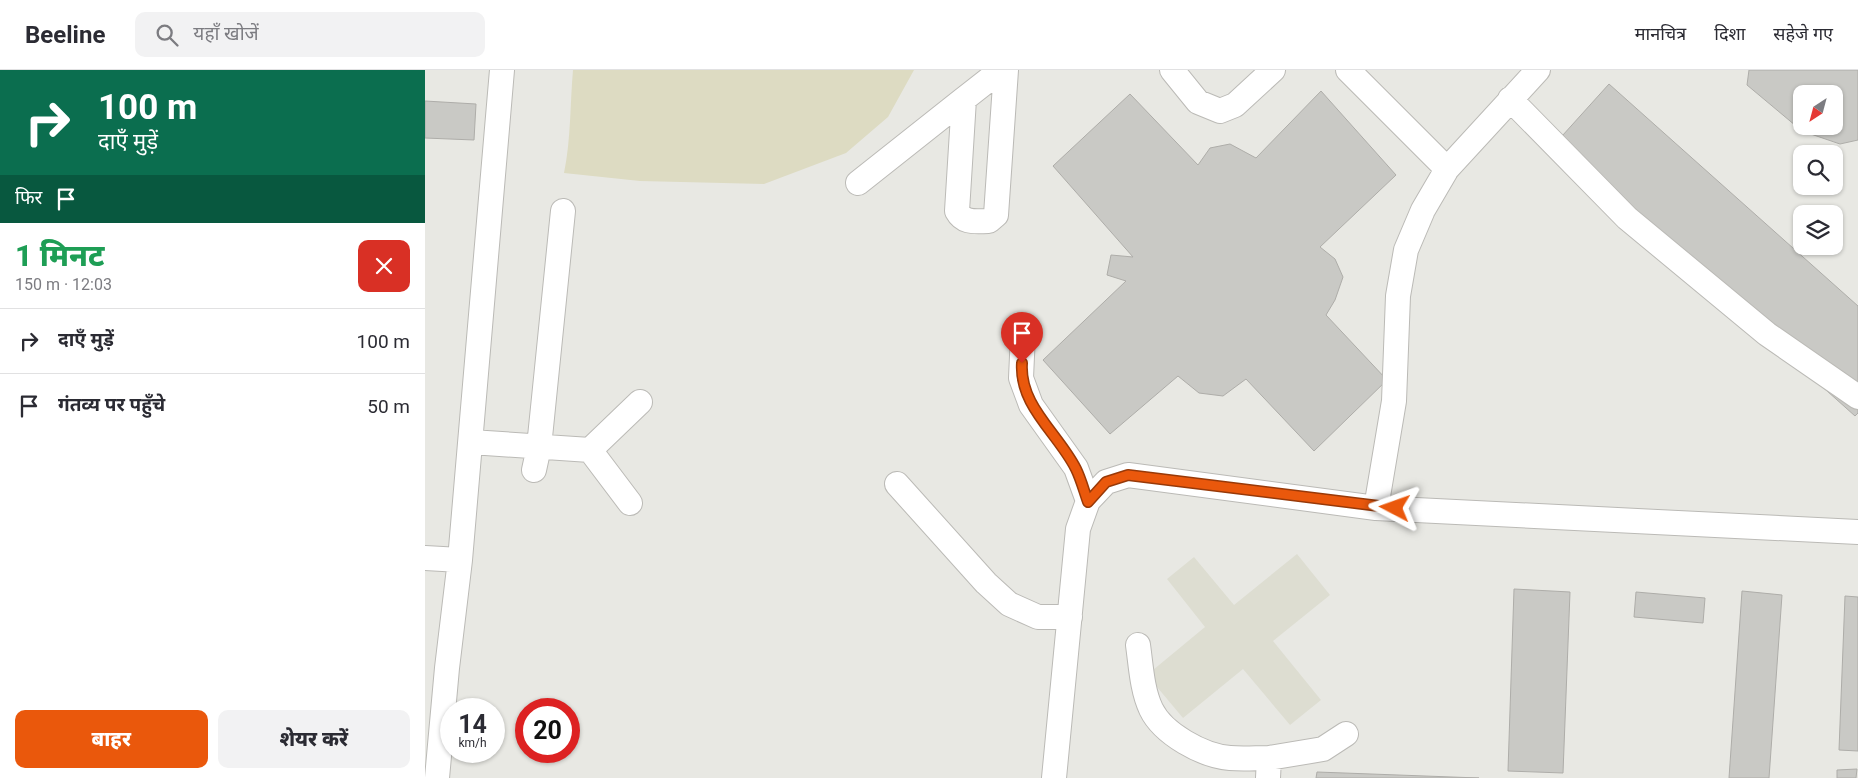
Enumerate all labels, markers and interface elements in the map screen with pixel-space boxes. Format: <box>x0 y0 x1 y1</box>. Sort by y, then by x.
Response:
search box <box>135 12 485 57</box>
text: Beeline <box>25 21 105 49</box>
icon: search <box>153 21 181 49</box>
text: यहाँ खोजें <box>193 22 259 45</box>
text: मानचित्र <box>1635 23 1686 44</box>
text: दिशा <box>1714 23 1745 44</box>
text: सहेजे गए <box>1773 23 1833 44</box>
north arrow <box>1793 85 1843 135</box>
map controls <box>1793 85 1843 255</box>
text: 100 m <box>98 87 197 128</box>
icon: right <box>15 90 80 155</box>
text: दाएँ मुड़ें <box>98 129 158 154</box>
button: search <box>1793 145 1843 195</box>
icon: arrive <box>52 185 80 213</box>
text: फिर <box>15 186 42 209</box>
button: layers <box>1793 205 1843 255</box>
text: 1 मिनट <box>15 238 104 273</box>
button: close <box>358 240 410 292</box>
text: 150 m · 12:03 <box>15 275 112 294</box>
pin <box>1001 312 1043 363</box>
icon: arrive <box>1008 319 1036 347</box>
icon: right <box>15 327 43 355</box>
text: दाएँ मुड़ें <box>58 328 114 351</box>
text: 100 m <box>357 330 410 353</box>
icon: arrive <box>15 392 43 420</box>
text: गंतव्य पर पहुँचे <box>58 393 165 416</box>
text: 50 m <box>367 395 410 418</box>
position arrow <box>1368 481 1420 533</box>
speed limit sign: 20 <box>515 698 580 763</box>
button: बाहर <box>15 710 208 768</box>
button: शेयर करें <box>218 710 410 768</box>
text: 14 <box>458 710 487 739</box>
text: km/h <box>458 736 487 750</box>

